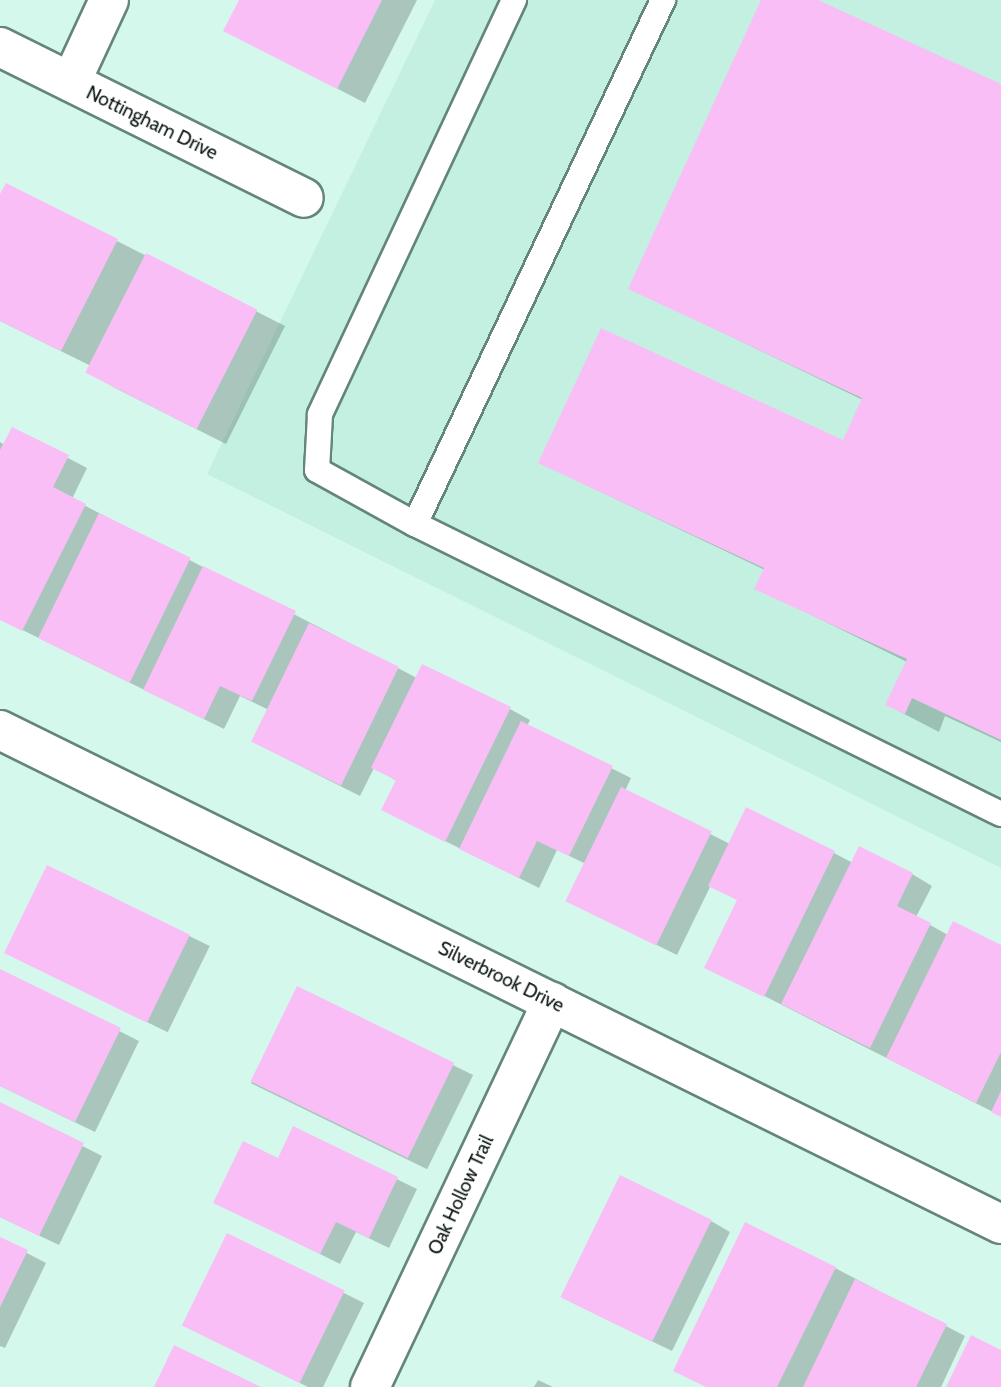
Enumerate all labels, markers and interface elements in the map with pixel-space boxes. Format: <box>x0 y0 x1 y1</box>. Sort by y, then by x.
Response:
street label: Nottingham Drive <box>83 81 221 165</box>
street label: Silverbrook Drive <box>434 937 568 1017</box>
street label: Oak Hollow Trail <box>423 1132 499 1258</box>

